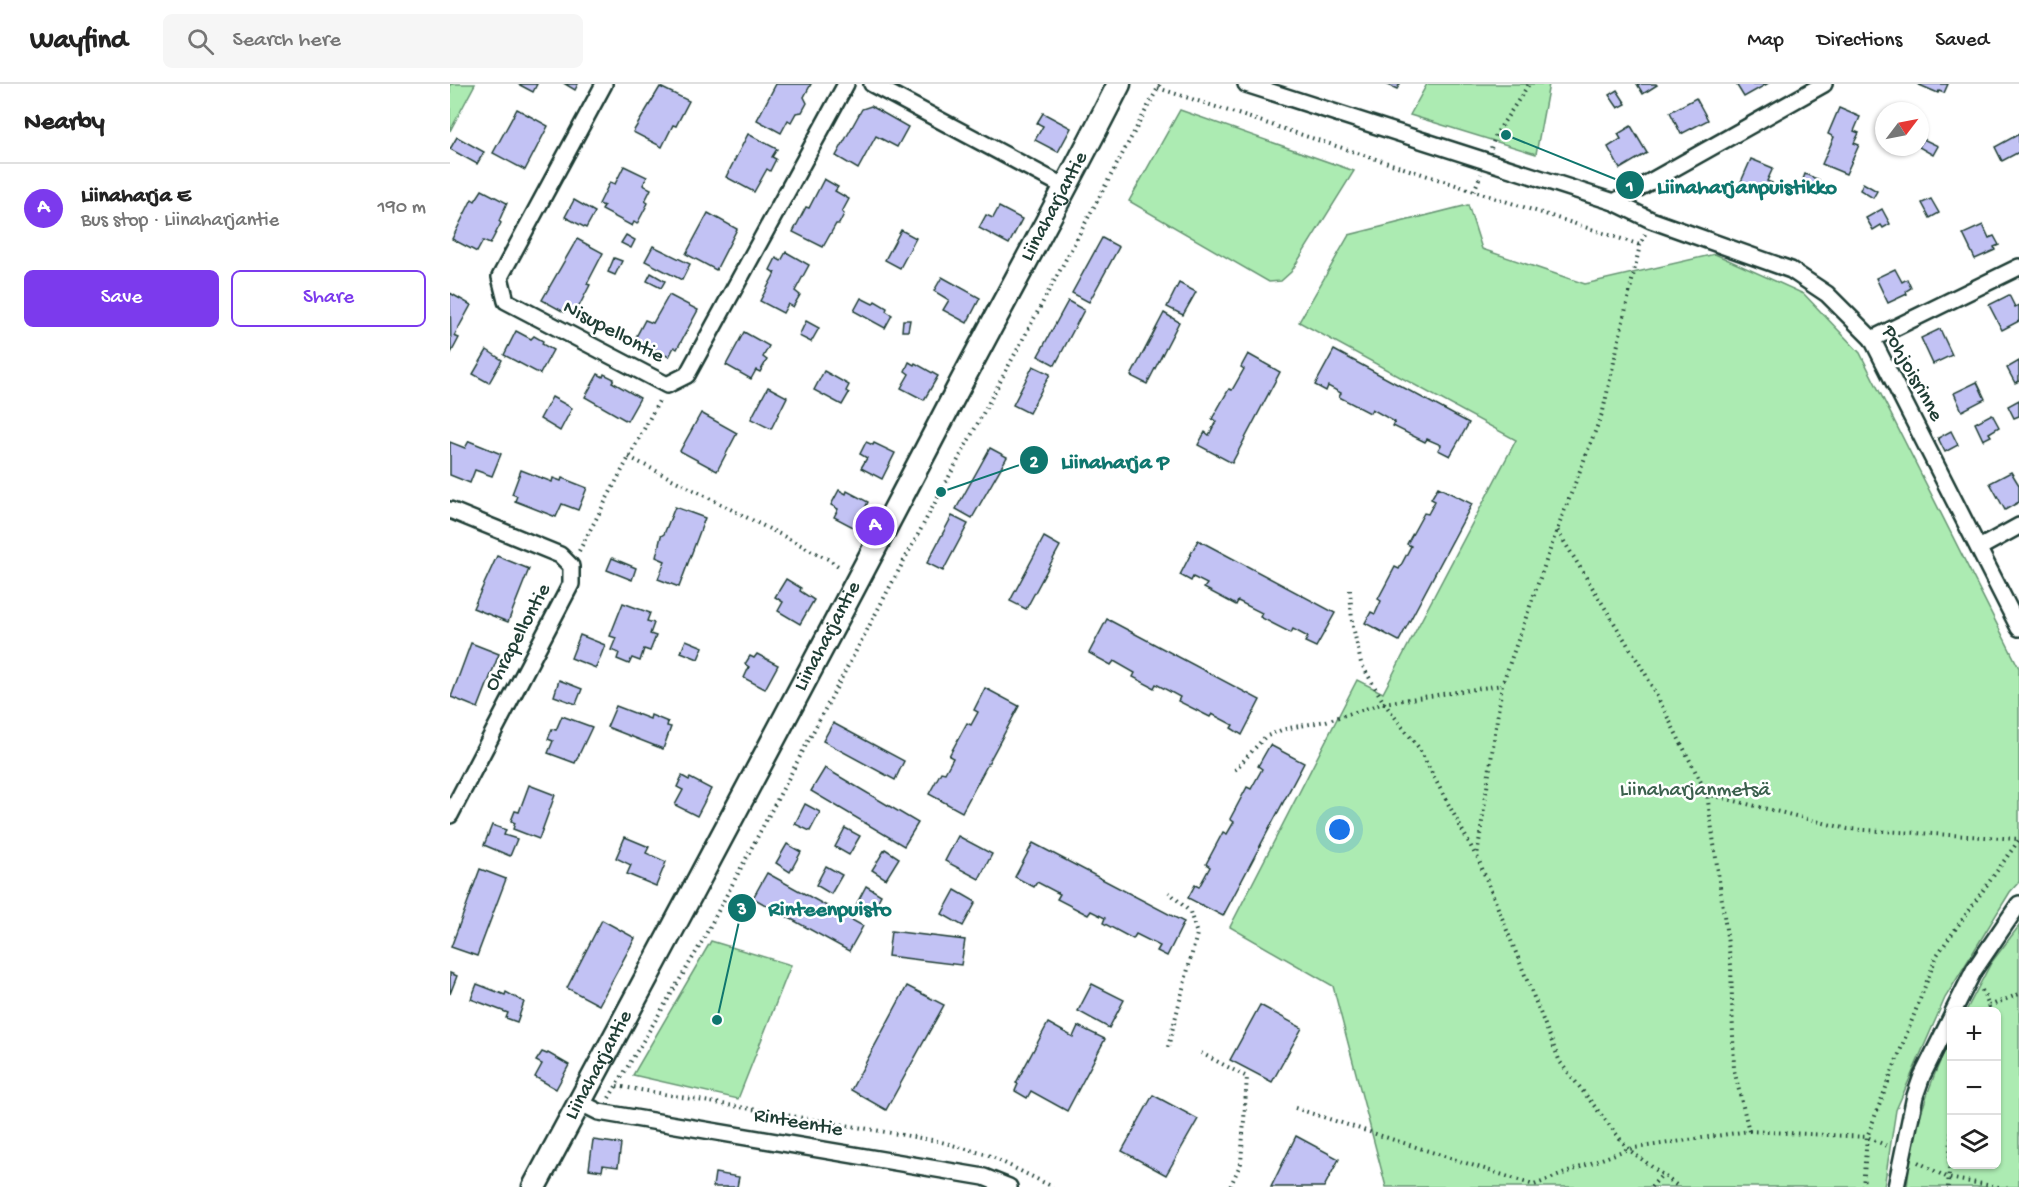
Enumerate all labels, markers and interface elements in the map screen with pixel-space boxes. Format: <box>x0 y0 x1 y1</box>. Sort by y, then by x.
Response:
search box <box>163 14 583 68</box>
text: Wayfind <box>30 25 127 58</box>
icon: search <box>184 25 217 58</box>
text: Search here <box>232 28 341 54</box>
text: Map <box>1747 29 1784 54</box>
text: Directions <box>1817 29 1902 54</box>
text: Saved <box>1935 29 1989 54</box>
north arrow <box>1875 102 1929 156</box>
text: Nearby <box>24 108 105 139</box>
street label: Liinaharjantie <box>1016 147 1095 266</box>
callout: Liinaharjanpuistikko <box>1615 165 1849 205</box>
text: Liinaharjanpuistikko <box>1657 176 1838 202</box>
text: 1 <box>1625 177 1634 198</box>
text: Liinaharja E <box>81 184 191 210</box>
text: A <box>38 197 49 220</box>
text: 190 m <box>378 197 426 220</box>
text: Bus stop · Liinaharjantie <box>81 210 279 233</box>
button: Save <box>24 270 219 327</box>
button: Share <box>231 270 426 327</box>
street label: Nisupellontie <box>558 296 669 371</box>
street label: Pohjoisrinne <box>1874 321 1948 427</box>
callout: Liinaharja P <box>1019 440 1181 480</box>
text: Liinaharja P <box>1061 451 1170 477</box>
text: 2 <box>1030 453 1039 474</box>
pin: A <box>856 504 894 548</box>
street label: Liinaharjantie <box>789 576 868 696</box>
street label: Ohrapellontie <box>480 579 558 696</box>
park label: Liinaharjanmetsä <box>1620 779 1771 804</box>
your location <box>1325 815 1354 844</box>
callout: Rinteenpuisto <box>727 888 904 928</box>
text: Rinteenpuisto <box>767 898 892 924</box>
text: 3 <box>736 900 747 921</box>
street label: Liinaharjantie <box>560 1005 640 1124</box>
map controls <box>1947 1007 2001 1169</box>
button: + <box>1947 1007 2001 1061</box>
button: − <box>1947 1061 2001 1115</box>
street label: Rinteentie <box>752 1104 845 1144</box>
button: layers <box>1947 1115 2001 1169</box>

